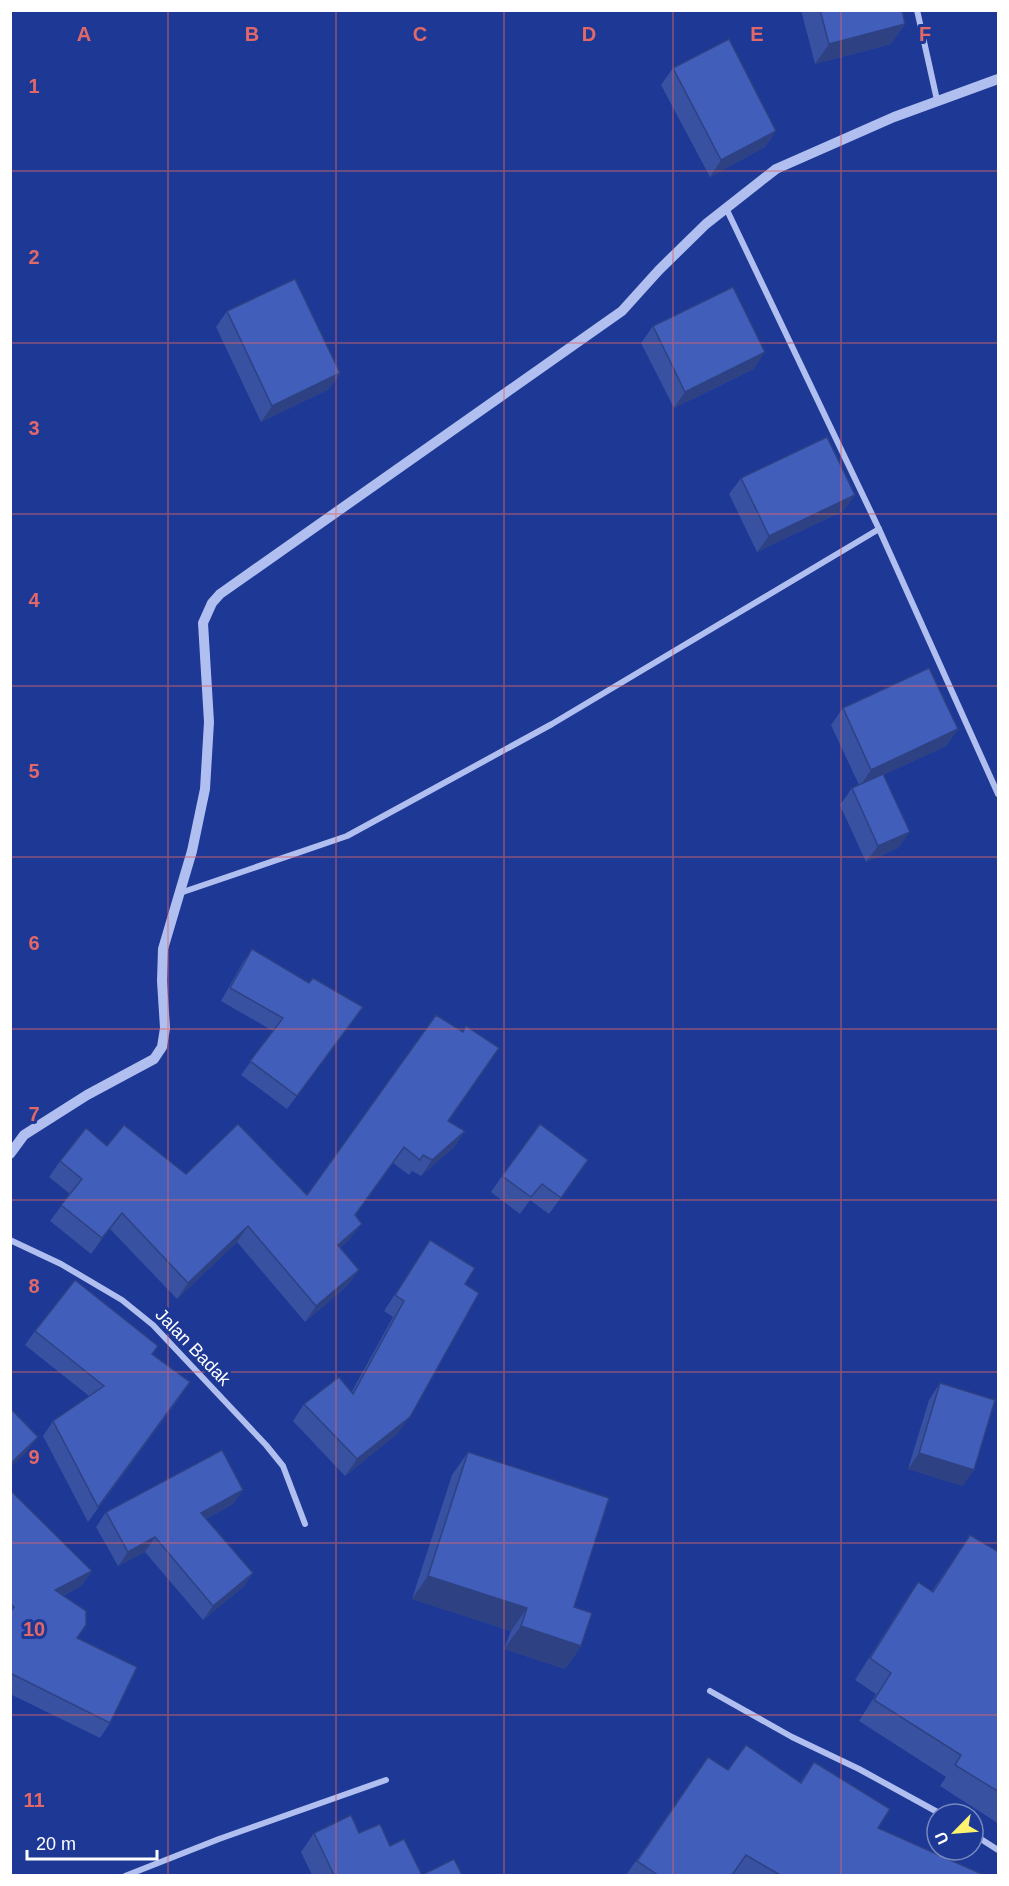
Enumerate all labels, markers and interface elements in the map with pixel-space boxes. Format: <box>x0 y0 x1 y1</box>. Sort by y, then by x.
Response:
text: A <box>77 23 91 45</box>
text: B <box>245 23 259 45</box>
text: C <box>413 23 427 45</box>
text: D <box>582 23 596 45</box>
text: E <box>750 23 764 45</box>
text: F <box>919 23 931 45</box>
text: 1 <box>28 75 40 97</box>
text: 2 <box>28 246 40 268</box>
text: 3 <box>28 417 40 439</box>
text: 4 <box>28 589 40 611</box>
text: 5 <box>28 760 40 782</box>
text: 6 <box>28 932 40 954</box>
text: 7 <box>28 1103 40 1125</box>
text: 8 <box>28 1275 40 1297</box>
street label: Jalan Badak <box>151 1304 235 1390</box>
text: 9 <box>28 1446 40 1468</box>
text: 10 <box>23 1618 45 1640</box>
text: 11 <box>23 1789 45 1811</box>
north arrow <box>925 1802 985 1862</box>
scale bar <box>27 1823 158 1861</box>
text: U <box>932 1829 952 1847</box>
text: 20 m <box>36 1834 76 1854</box>

